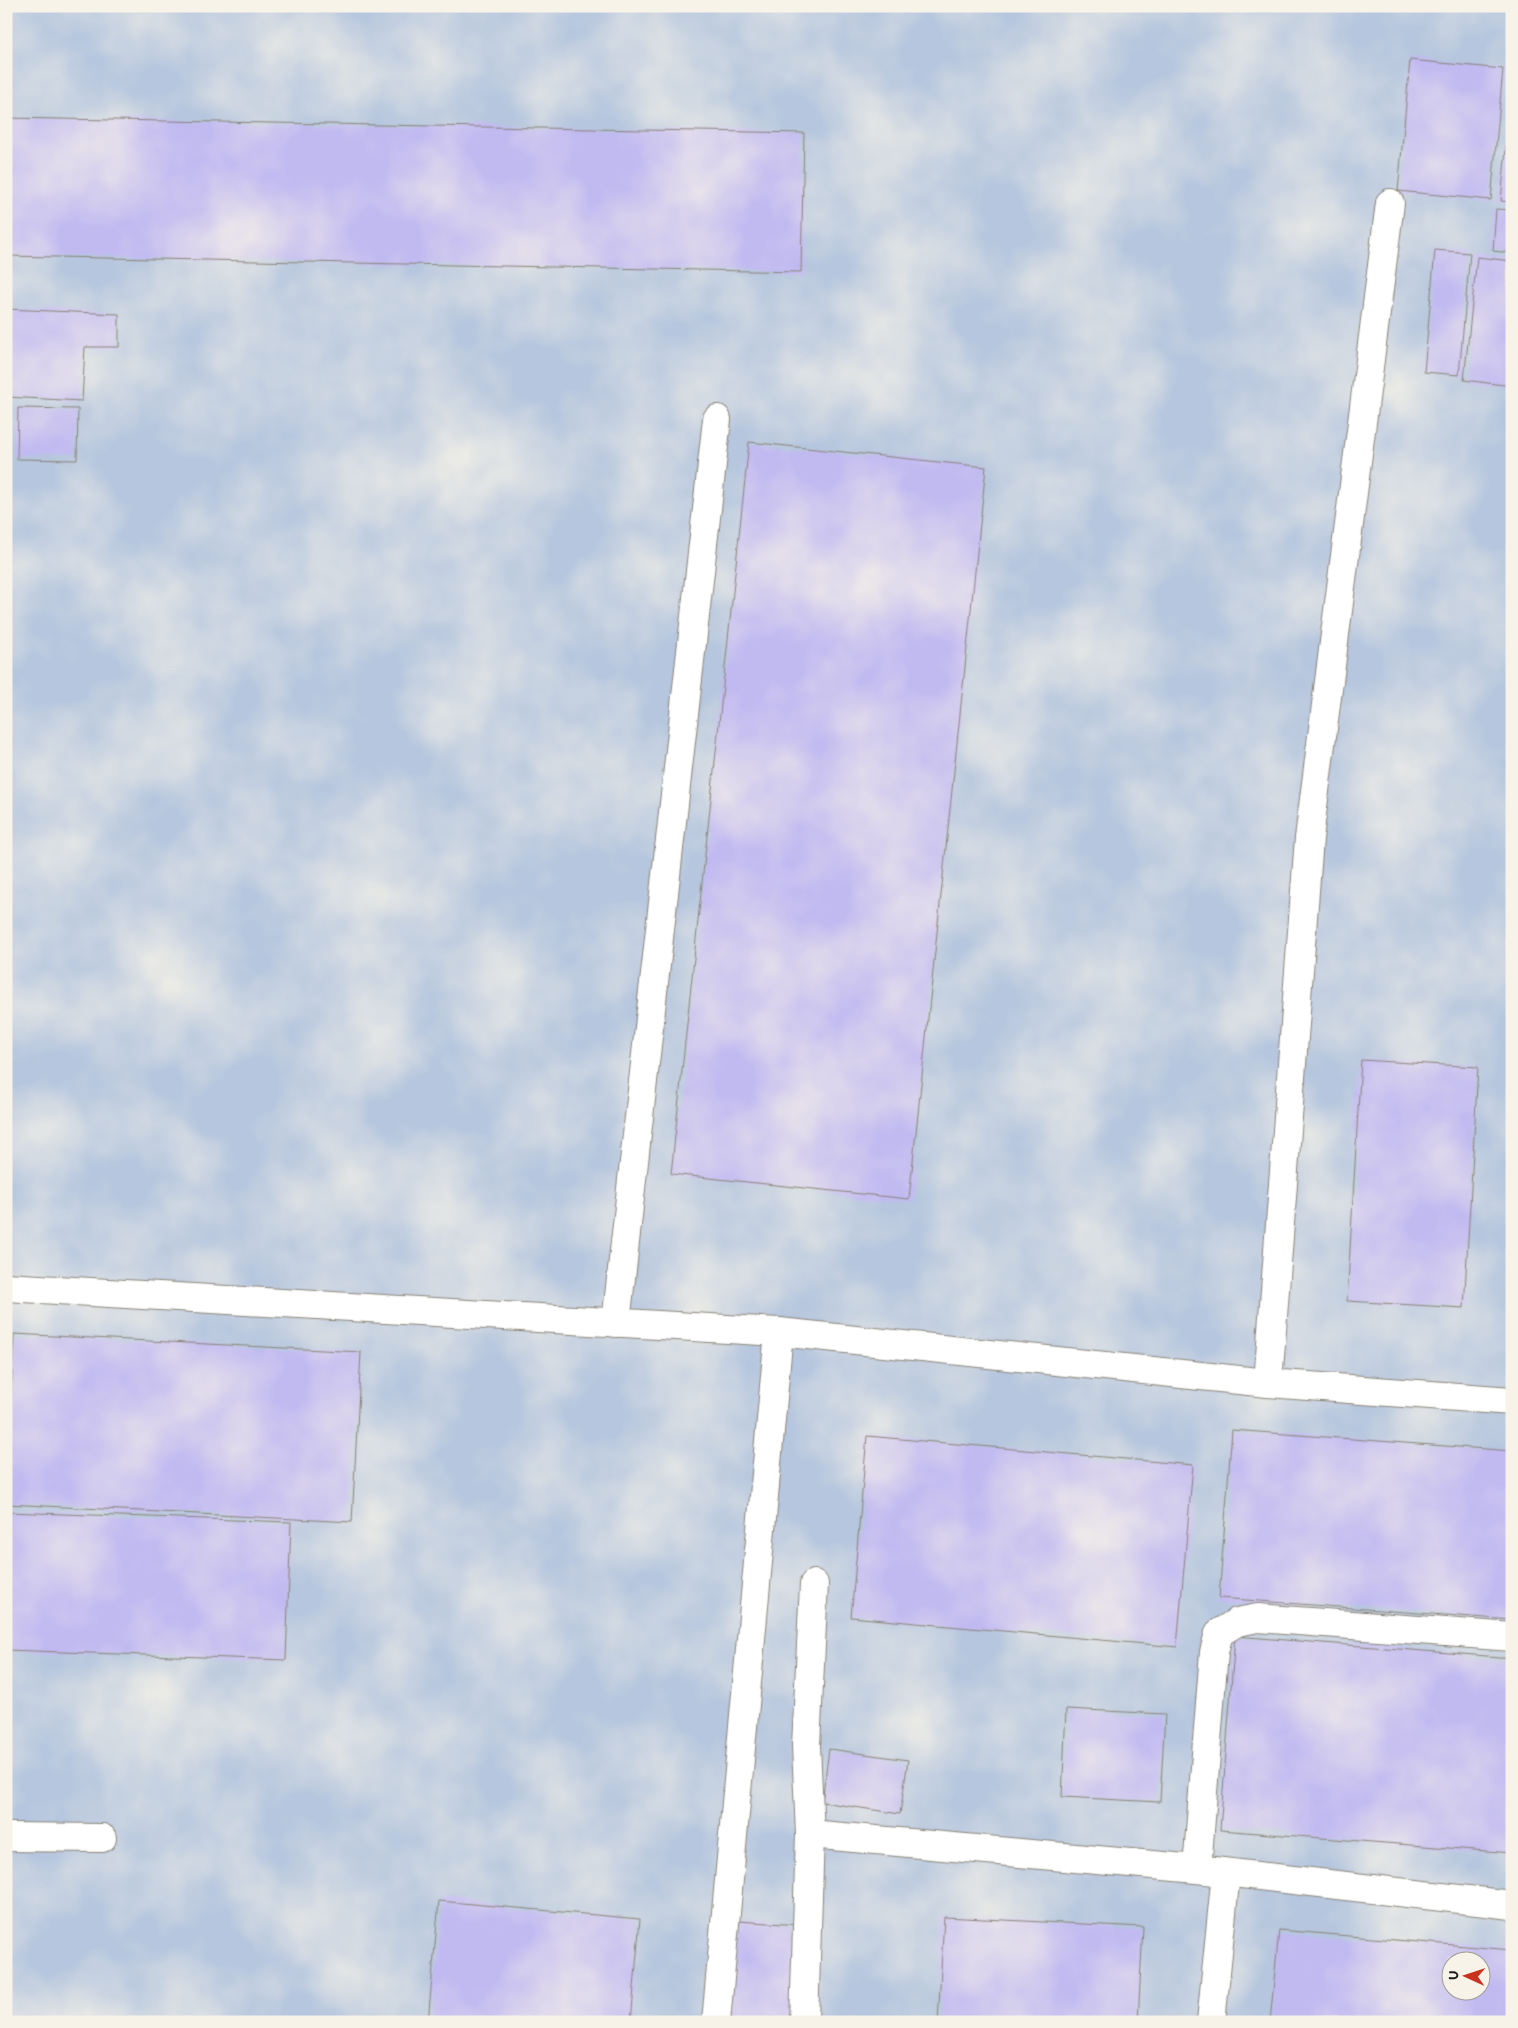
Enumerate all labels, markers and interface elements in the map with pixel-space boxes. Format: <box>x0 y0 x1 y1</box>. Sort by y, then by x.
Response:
north arrow <box>1440 1950 1490 2000</box>
text: U <box>1445 1970 1462 1980</box>

